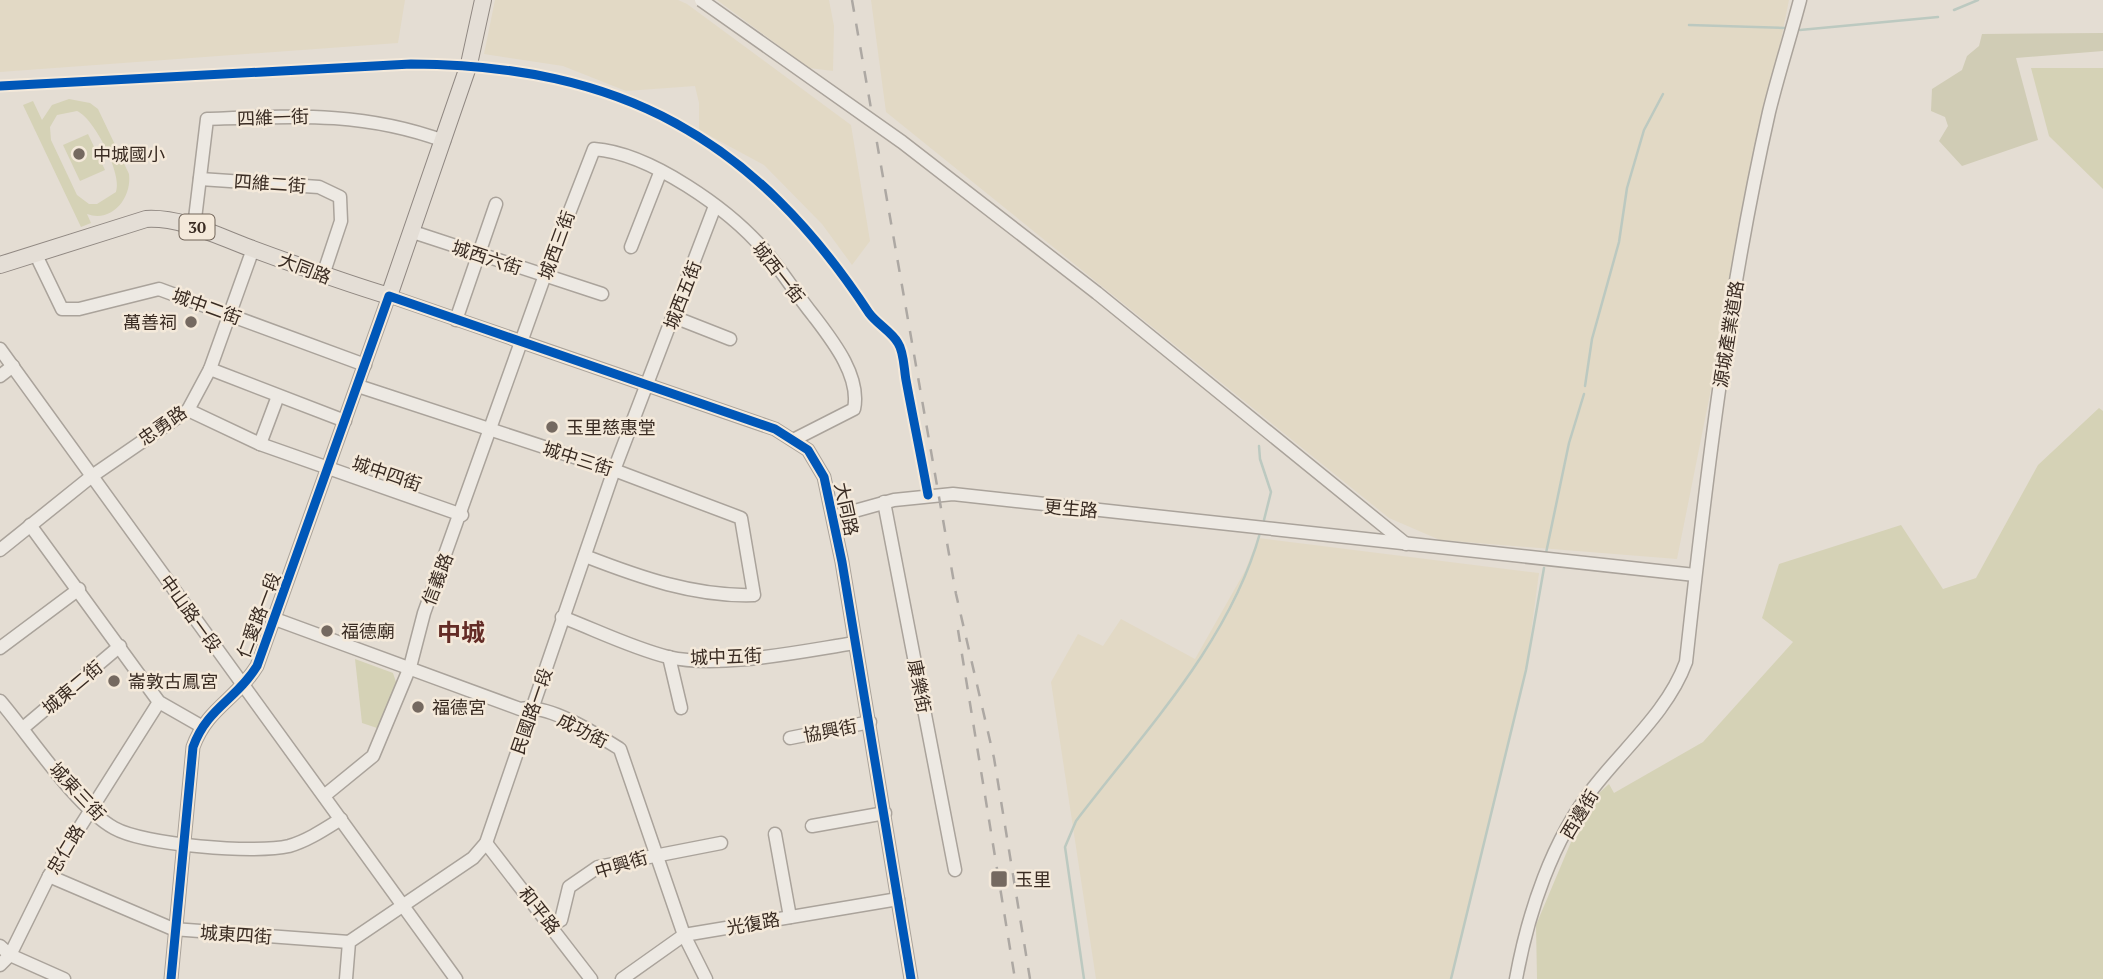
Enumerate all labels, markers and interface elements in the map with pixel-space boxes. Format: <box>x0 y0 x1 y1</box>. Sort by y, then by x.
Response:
street label: 四維一街 <box>237 104 309 130</box>
place label: 中城國小 <box>93 142 165 166</box>
marker: 中城國小 <box>71 146 87 162</box>
street label: 四維二街 <box>233 169 307 197</box>
street label: 城西三街 <box>532 207 580 283</box>
road number: 30 <box>180 215 214 240</box>
street label: 城西六街 <box>449 234 525 280</box>
street label: 城西一街 <box>747 236 811 308</box>
street label: 大同路 <box>275 247 335 289</box>
street label: 城西五街 <box>658 257 706 333</box>
street label: 源城產業道路 <box>1708 279 1748 389</box>
street label: 城中二街 <box>169 282 245 330</box>
place label: 萬善祠 <box>123 310 177 334</box>
marker: 萬善祠 <box>183 314 199 330</box>
street label: 忠勇路 <box>133 400 191 450</box>
place label: 玉里慈惠堂 <box>566 415 656 439</box>
marker: 玉里慈惠堂 <box>544 419 560 435</box>
street label: 城中三街 <box>540 435 616 481</box>
street label: 城中四街 <box>349 450 425 496</box>
street label: 大同路 <box>830 480 864 538</box>
street label: 更生路 <box>1043 494 1099 522</box>
street label: 信義路 <box>416 549 458 609</box>
street label: 仁愛路一段 <box>231 569 285 661</box>
street label: 中山路一段 <box>155 570 227 656</box>
district label: 中城 <box>437 616 485 648</box>
place label: 福德廟 <box>341 619 395 643</box>
marker: 福德廟 <box>319 623 335 639</box>
street label: 城中五街 <box>690 643 762 669</box>
street label: 城東二街 <box>37 655 107 719</box>
street label: 康樂街 <box>903 657 937 715</box>
street label: 民國路一段 <box>505 665 557 757</box>
place label: 崙敦古鳳宮 <box>128 669 218 693</box>
marker: 崙敦古鳳宮 <box>106 673 122 689</box>
place label: 福德宮 <box>432 695 486 719</box>
marker: 福德宮 <box>410 699 426 715</box>
street label: 成功街 <box>553 707 613 753</box>
street label: 協興街 <box>801 713 859 747</box>
street label: 城東三街 <box>45 756 111 826</box>
street label: 西邊街 <box>1555 785 1603 843</box>
street label: 忠仁路 <box>41 820 89 878</box>
street label: 中興街 <box>592 845 650 883</box>
place label: 玉里 <box>1015 867 1051 891</box>
marker: 玉里 <box>989 869 1009 889</box>
street label: 和平路 <box>514 881 566 939</box>
street label: 光復路 <box>724 906 782 940</box>
street label: 城東四街 <box>199 920 273 948</box>

